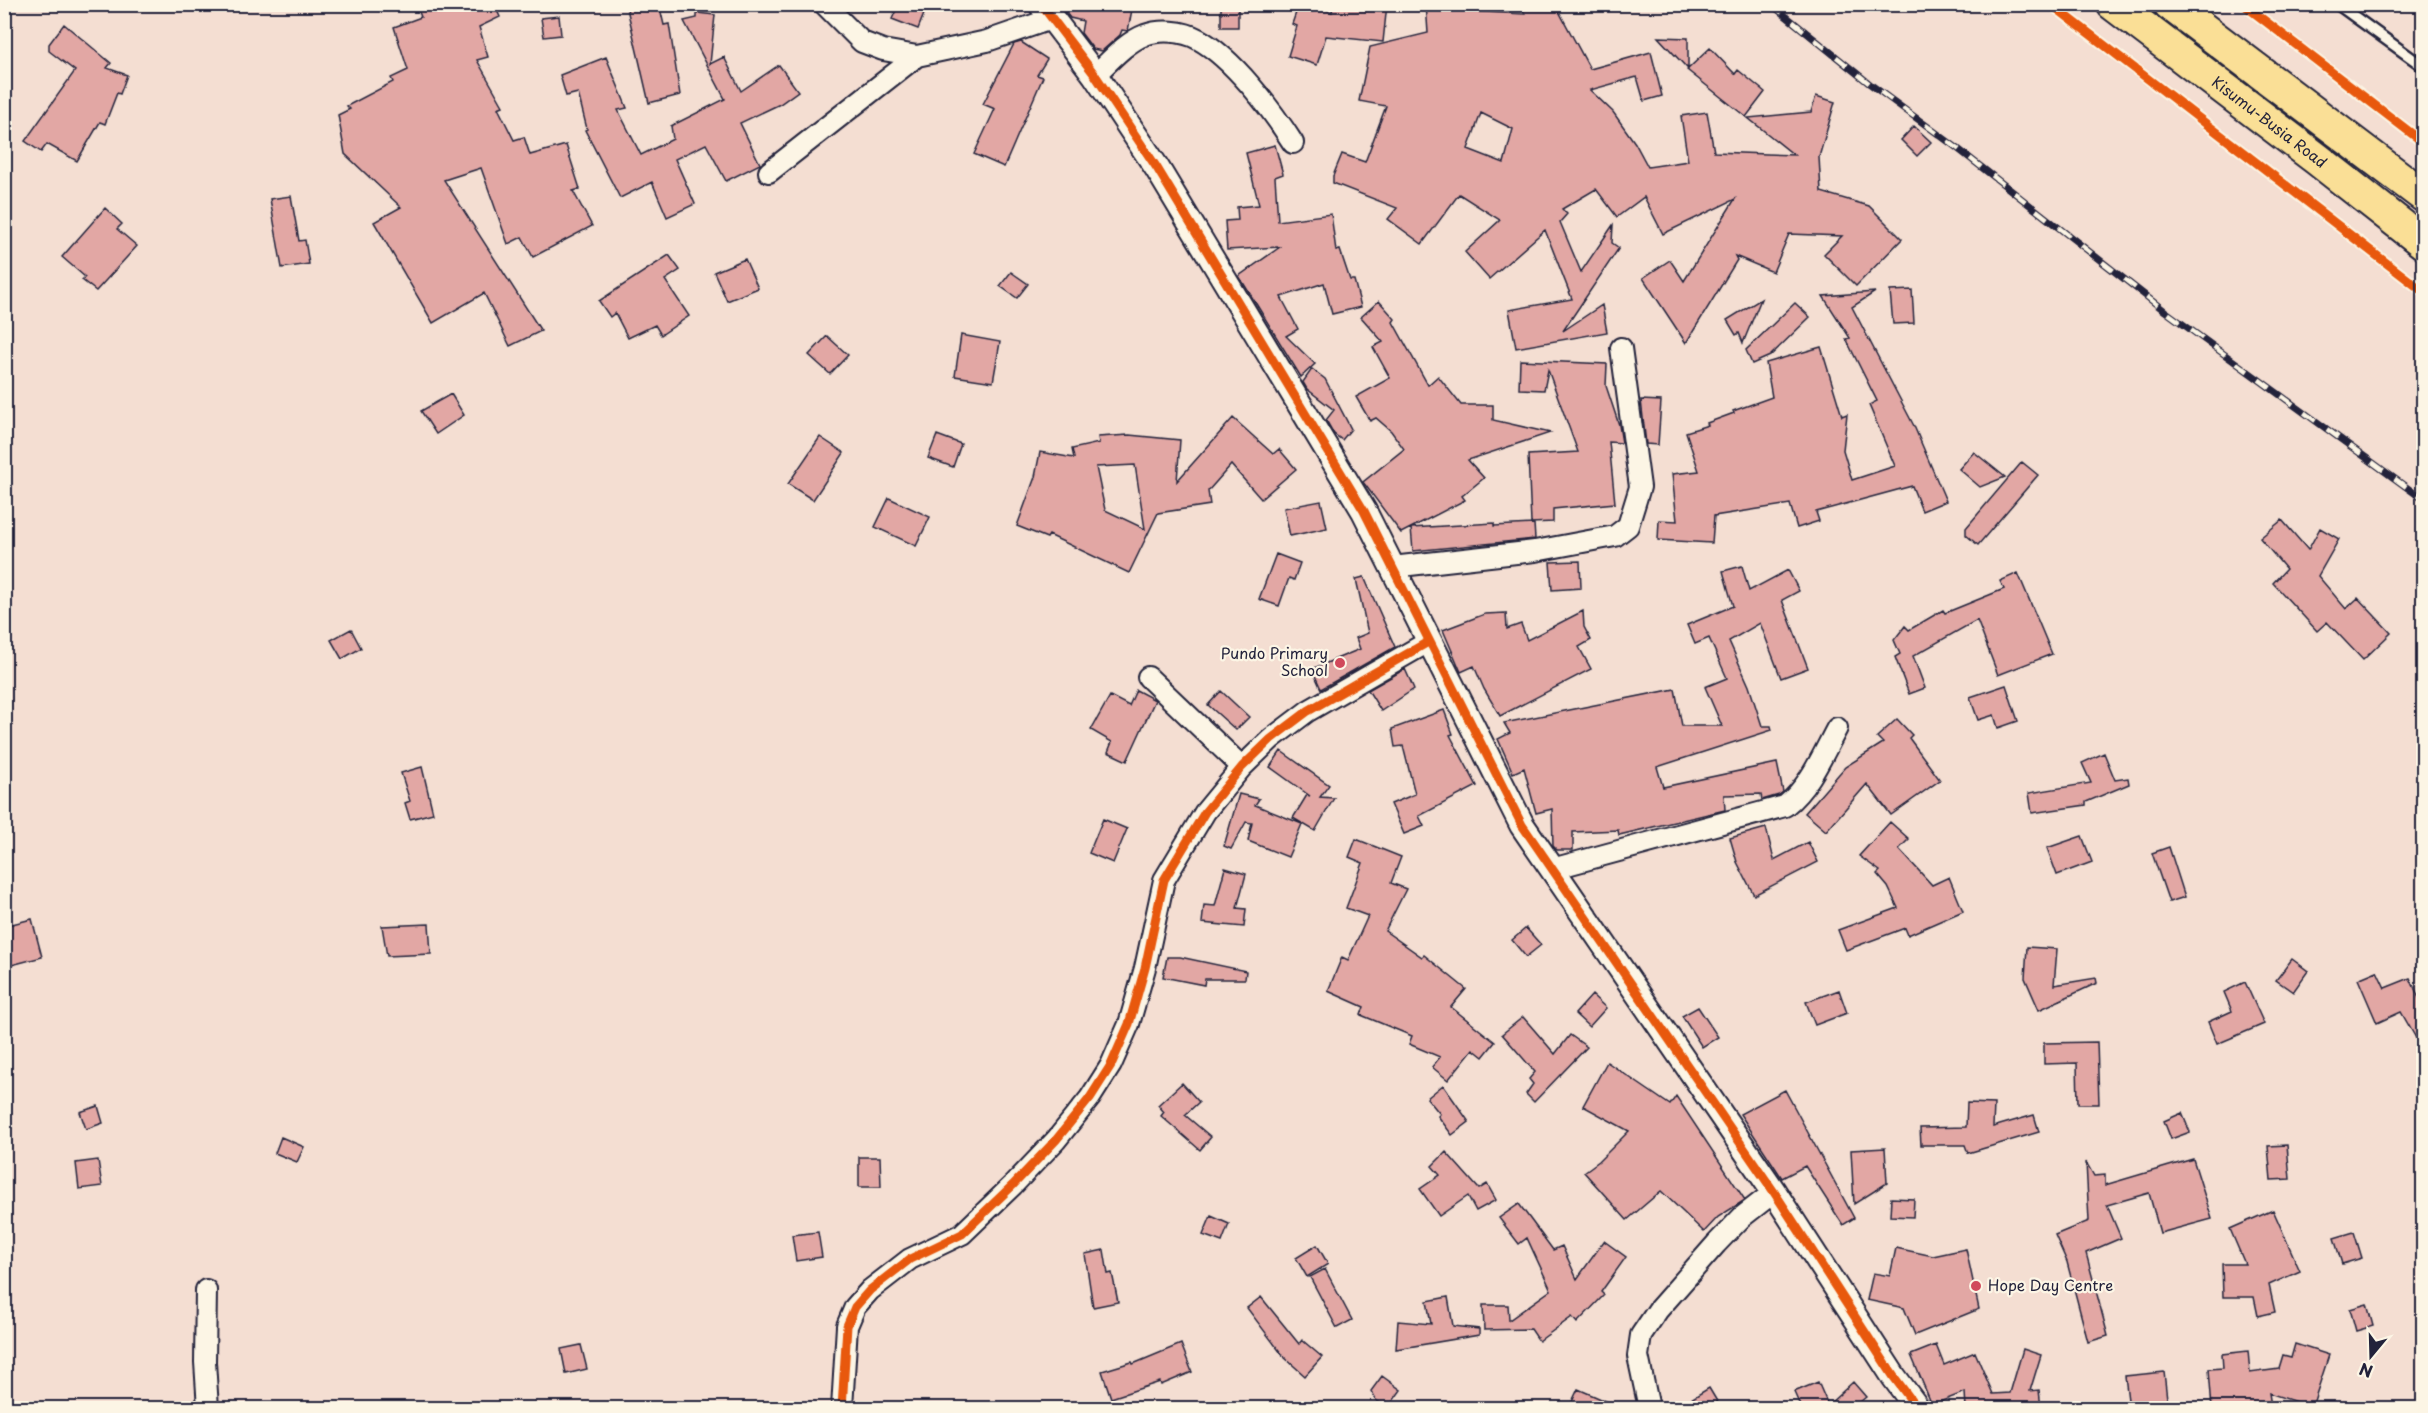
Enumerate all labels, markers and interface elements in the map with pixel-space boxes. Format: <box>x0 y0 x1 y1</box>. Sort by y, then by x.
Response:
street label: Kisumu-Busia Road <box>2208 70 2333 173</box>
place label: Pundo Primary School <box>1221 641 1328 681</box>
marker: Pundo Primary School <box>1333 656 1347 670</box>
place label: Hope Day Centre <box>1988 1273 2113 1296</box>
marker: Hope Day Centre <box>1969 1279 1983 1293</box>
north arrow <box>2341 1326 2401 1386</box>
text: N <box>2356 1358 2376 1385</box>

